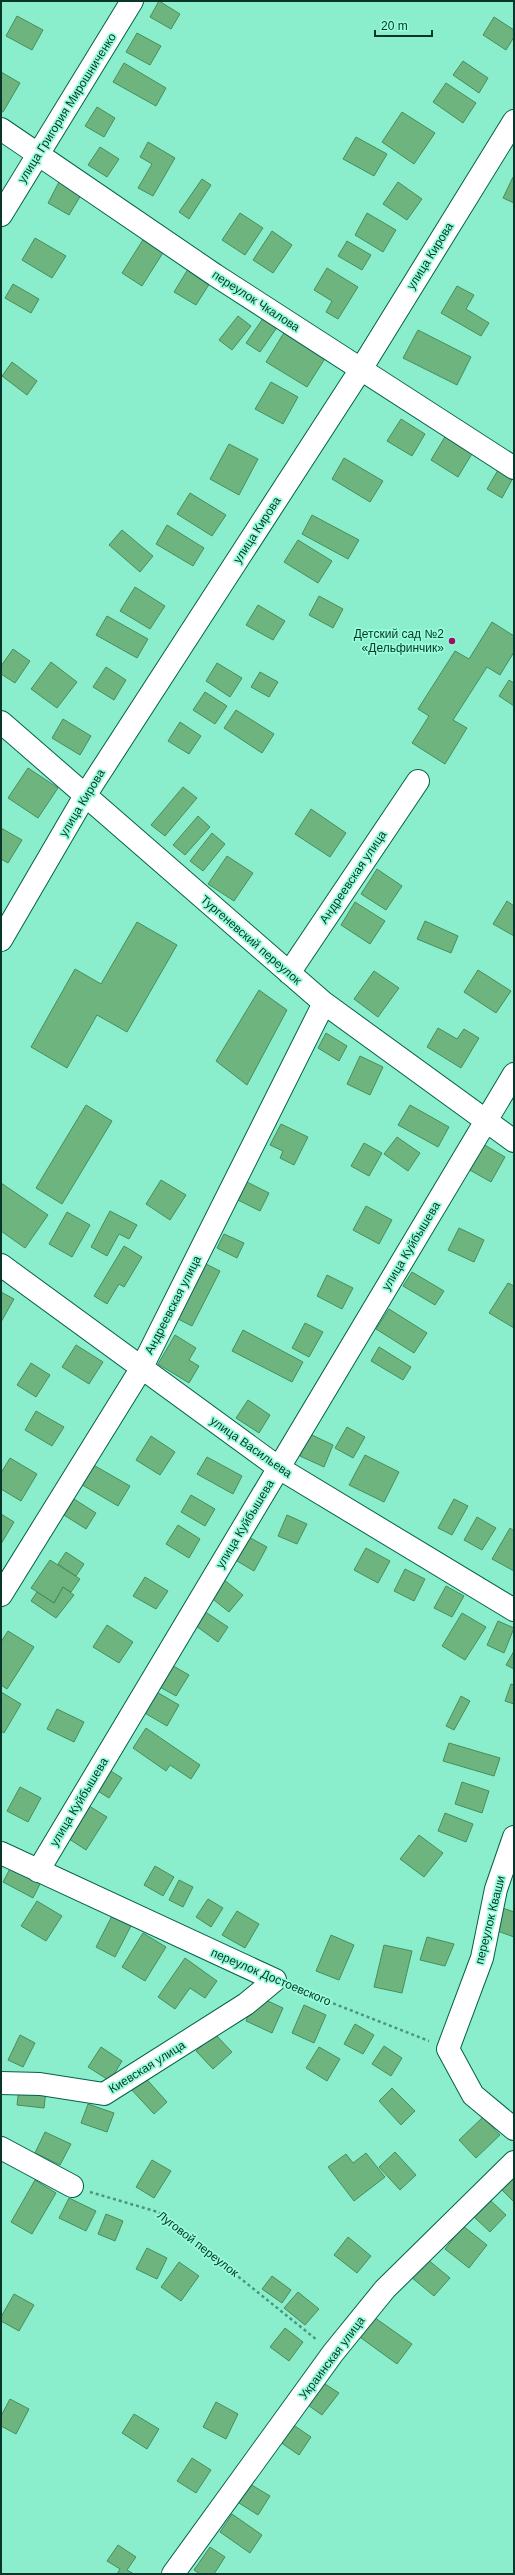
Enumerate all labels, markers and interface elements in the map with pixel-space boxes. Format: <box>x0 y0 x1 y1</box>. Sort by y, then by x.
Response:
scale bar <box>375 12 432 38</box>
text: 20 m <box>381 19 408 33</box>
street label: улица Григория Мирошниченко <box>15 30 119 186</box>
street label: улица Кирова <box>404 220 456 292</box>
street label: переулок Чкалова <box>210 268 303 335</box>
street label: улица Кирова <box>230 494 284 566</box>
place label: Детский сад №2 «Дельфинчик» <box>354 627 444 655</box>
marker: Детский сад №2 «Дельфинчик» <box>447 636 457 646</box>
street label: улица Кирова <box>56 766 108 839</box>
street label: Андреевская улица <box>317 828 389 926</box>
street label: Тургеневский переулок <box>198 892 305 988</box>
street label: улица Куйбышева <box>379 1199 443 1293</box>
street label: Андреевская улица <box>142 1253 204 1357</box>
street label: улица Васильева <box>207 1414 295 1481</box>
street label: улица Куйбышева <box>213 1477 277 1571</box>
street label: улица Куйбышева <box>47 1755 111 1849</box>
street label: переулок Кваши <box>472 1874 508 1966</box>
street label: переулок Достоевского <box>209 1945 334 2009</box>
street label: Киевская улица <box>106 2038 188 2096</box>
street label: Луговой переулок <box>155 2208 242 2280</box>
street label: Украинская улица <box>296 2314 368 2402</box>

